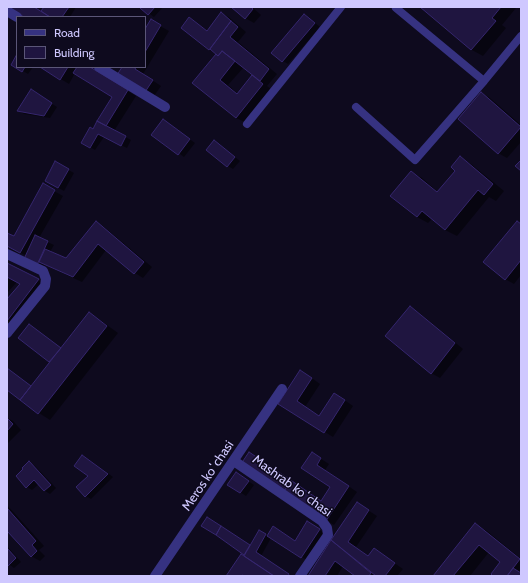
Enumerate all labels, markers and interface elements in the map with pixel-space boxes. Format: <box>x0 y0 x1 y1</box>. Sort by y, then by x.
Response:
legend <box>16 16 146 68</box>
text: Road <box>54 25 80 40</box>
text: Building <box>54 45 95 60</box>
street label: Meros koʻchasi <box>179 438 237 514</box>
street label: Mashrab koʻchasi <box>249 452 335 520</box>

